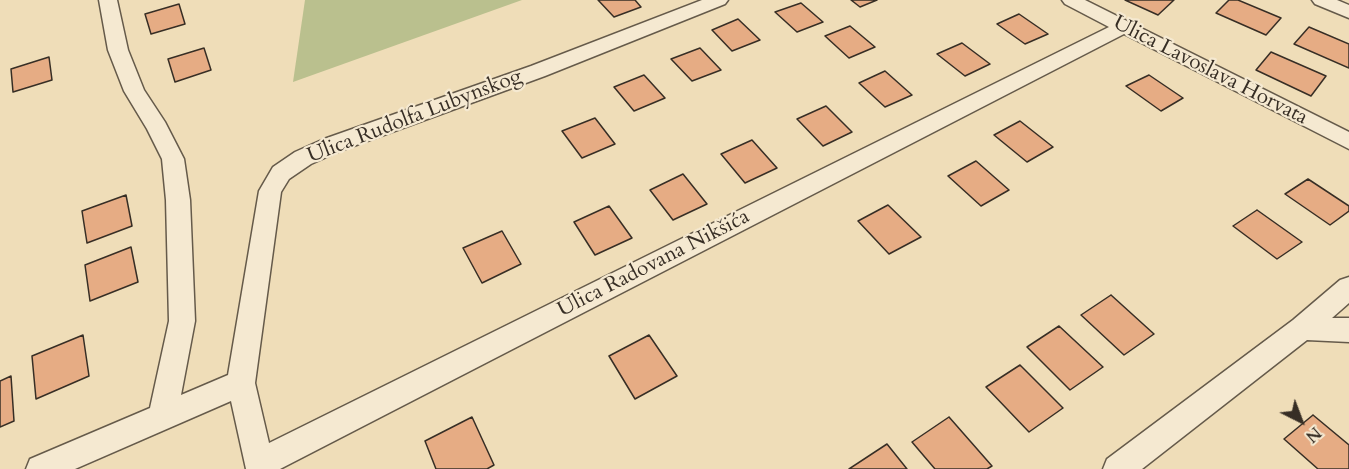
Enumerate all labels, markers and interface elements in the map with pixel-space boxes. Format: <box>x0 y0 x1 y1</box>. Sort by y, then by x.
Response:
street label: Ulica Lavoslava Horvata <box>1108 11 1312 131</box>
street label: Ulica Rudolfa Lubynskog <box>304 64 526 170</box>
street label: Ulica Radovana Nikšića <box>554 205 754 323</box>
north arrow <box>1271 391 1331 451</box>
text: N <box>1301 422 1326 447</box>

